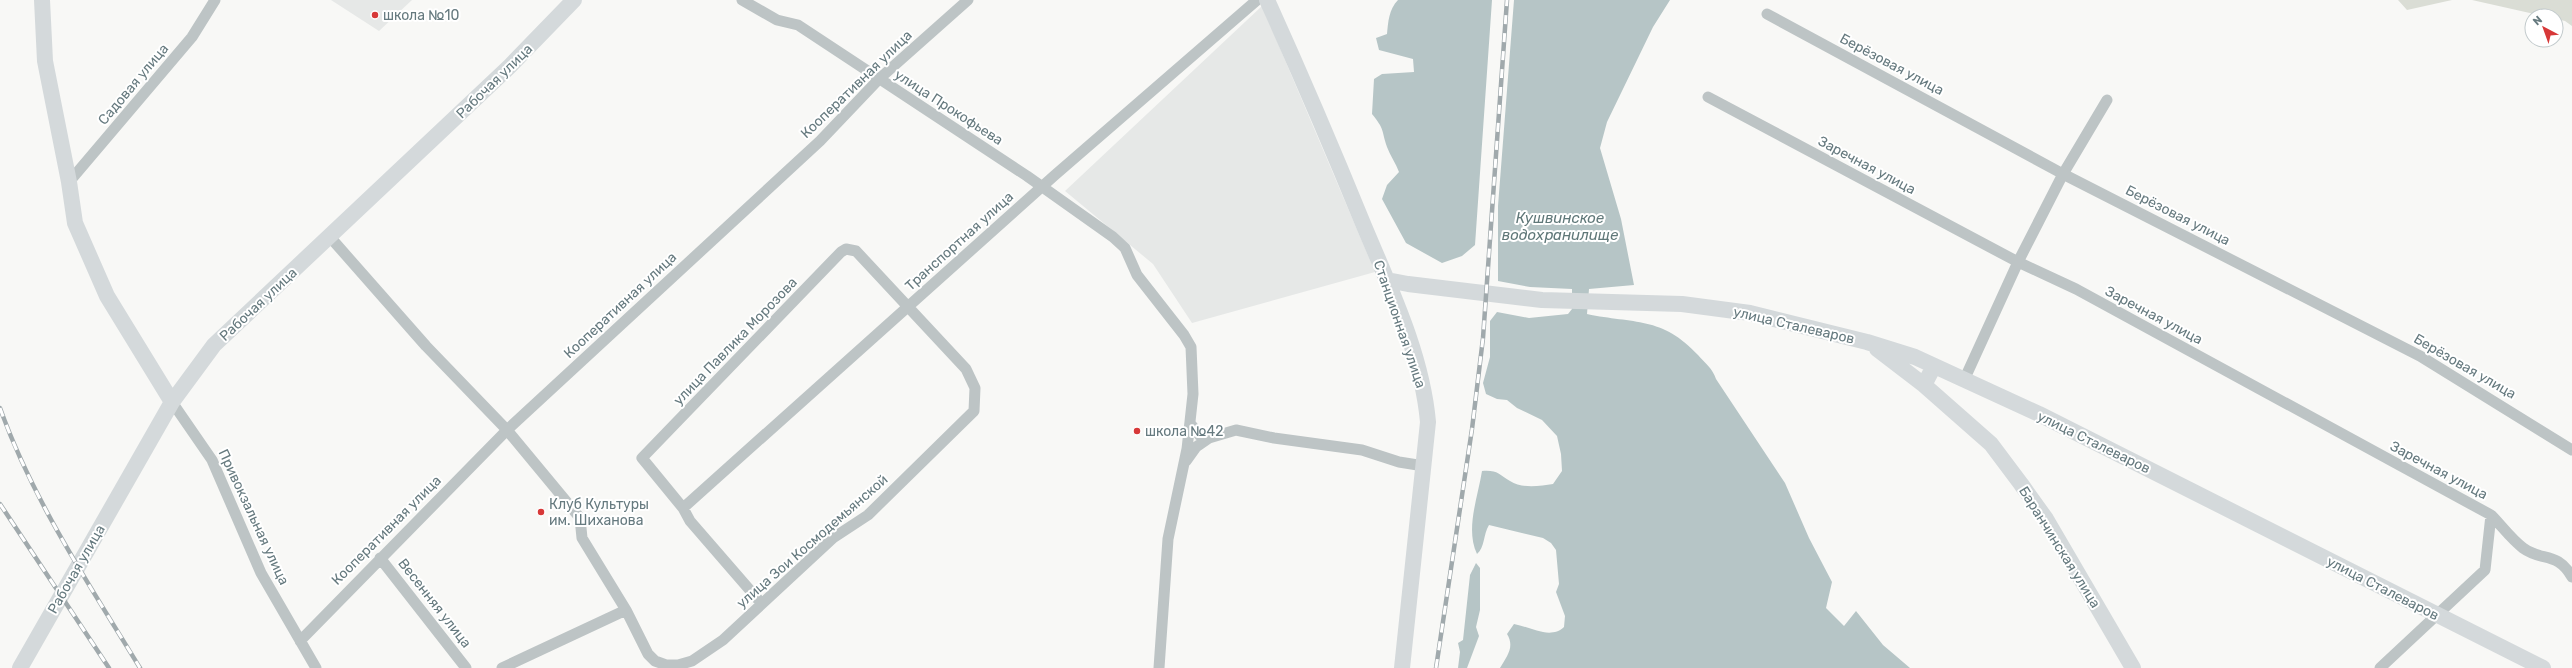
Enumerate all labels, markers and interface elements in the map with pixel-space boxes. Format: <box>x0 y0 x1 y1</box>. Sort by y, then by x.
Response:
place label: школа №10 <box>383 7 460 24</box>
north arrow <box>2524 8 2564 48</box>
marker: школа №10 <box>370 10 380 20</box>
text: N <box>2531 13 2545 28</box>
street label: Кооперативная улица <box>797 27 915 142</box>
street label: Берёзовая улица <box>1837 30 1947 99</box>
street label: Садовая улица <box>95 40 172 128</box>
street label: Рабочая улица <box>453 41 536 122</box>
street label: улица Прокофьева <box>891 66 1006 149</box>
street label: Заречная улица <box>1815 133 1918 198</box>
street label: Берёзовая улица <box>2123 182 2233 249</box>
street label: Транспортная улица <box>902 188 1017 294</box>
water label: Кушвинское водохранилище <box>1502 209 1619 244</box>
street label: Кооперативная улица <box>560 249 680 362</box>
street label: Станционная улица <box>1370 258 1429 390</box>
street label: Рабочая улица <box>216 264 301 345</box>
street label: улица Павлика Морозова <box>670 274 801 409</box>
street label: Заречная улица <box>2102 283 2205 348</box>
street label: улица Сталеваров <box>1732 303 1856 348</box>
street label: Берёзовая улица <box>2411 330 2519 403</box>
street label: улица Сталеваров <box>2034 408 2153 477</box>
place label: школа №42 <box>1145 423 1223 440</box>
marker: школа №42 <box>1132 426 1142 436</box>
street label: Заречная улица <box>2387 438 2490 503</box>
street label: Привокзальная улица <box>215 447 292 588</box>
street label: улица Зои Космодемьянской <box>733 471 891 612</box>
street label: Кооперативная улица <box>328 472 445 589</box>
street label: Баранчинская улица <box>2015 483 2104 611</box>
place label: Клуб Культуры им. Шиханова <box>549 496 649 529</box>
marker: Клуб Культуры им. Шиханова <box>536 507 546 517</box>
street label: Рабочая улица <box>44 522 109 617</box>
street label: улица Сталеваров <box>2324 553 2442 624</box>
street label: Весенняя улица <box>394 555 475 651</box>

